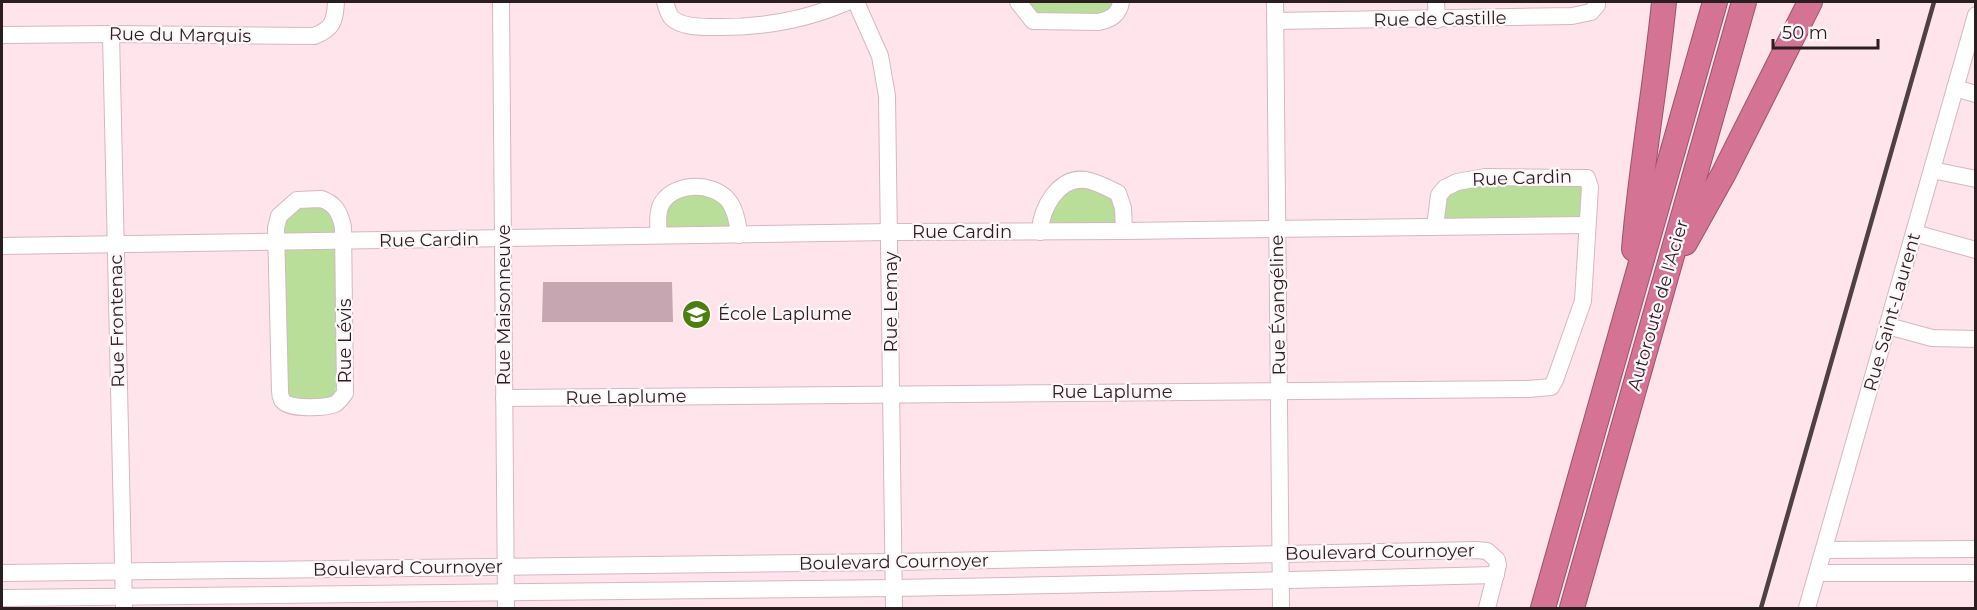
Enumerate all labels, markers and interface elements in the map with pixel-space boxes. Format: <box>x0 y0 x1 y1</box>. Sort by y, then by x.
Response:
street label: Rue de Castille <box>1373 7 1507 31</box>
scale bar <box>1773 12 1878 50</box>
text: 50 m <box>1782 22 1828 44</box>
street label: Rue du Marquis <box>109 23 252 47</box>
street label: Rue Cardin <box>1472 165 1572 191</box>
street label: Autoroute de l'Acier <box>1623 217 1693 393</box>
street label: Rue Cardin <box>912 221 1012 243</box>
street label: Rue Maisonneuve <box>493 224 515 386</box>
street label: Rue Cardin <box>379 228 479 252</box>
street label: Rue Saint-Laurent <box>1859 230 1925 394</box>
street label: Rue Évangéline <box>1266 234 1290 376</box>
street label: Rue Lemay <box>880 251 902 353</box>
street label: Rue Frontenac <box>105 254 129 388</box>
street label: Rue Lévis <box>334 298 356 384</box>
school or university icon: École Laplume <box>681 298 713 330</box>
place label: École Laplume <box>718 303 852 325</box>
street label: Rue Laplume <box>1051 381 1173 403</box>
street label: Rue Laplume <box>565 385 687 409</box>
street label: Boulevard Cournoyer <box>1285 539 1475 565</box>
street label: Boulevard Cournoyer <box>799 549 989 575</box>
street label: Boulevard Cournoyer <box>313 555 503 581</box>

